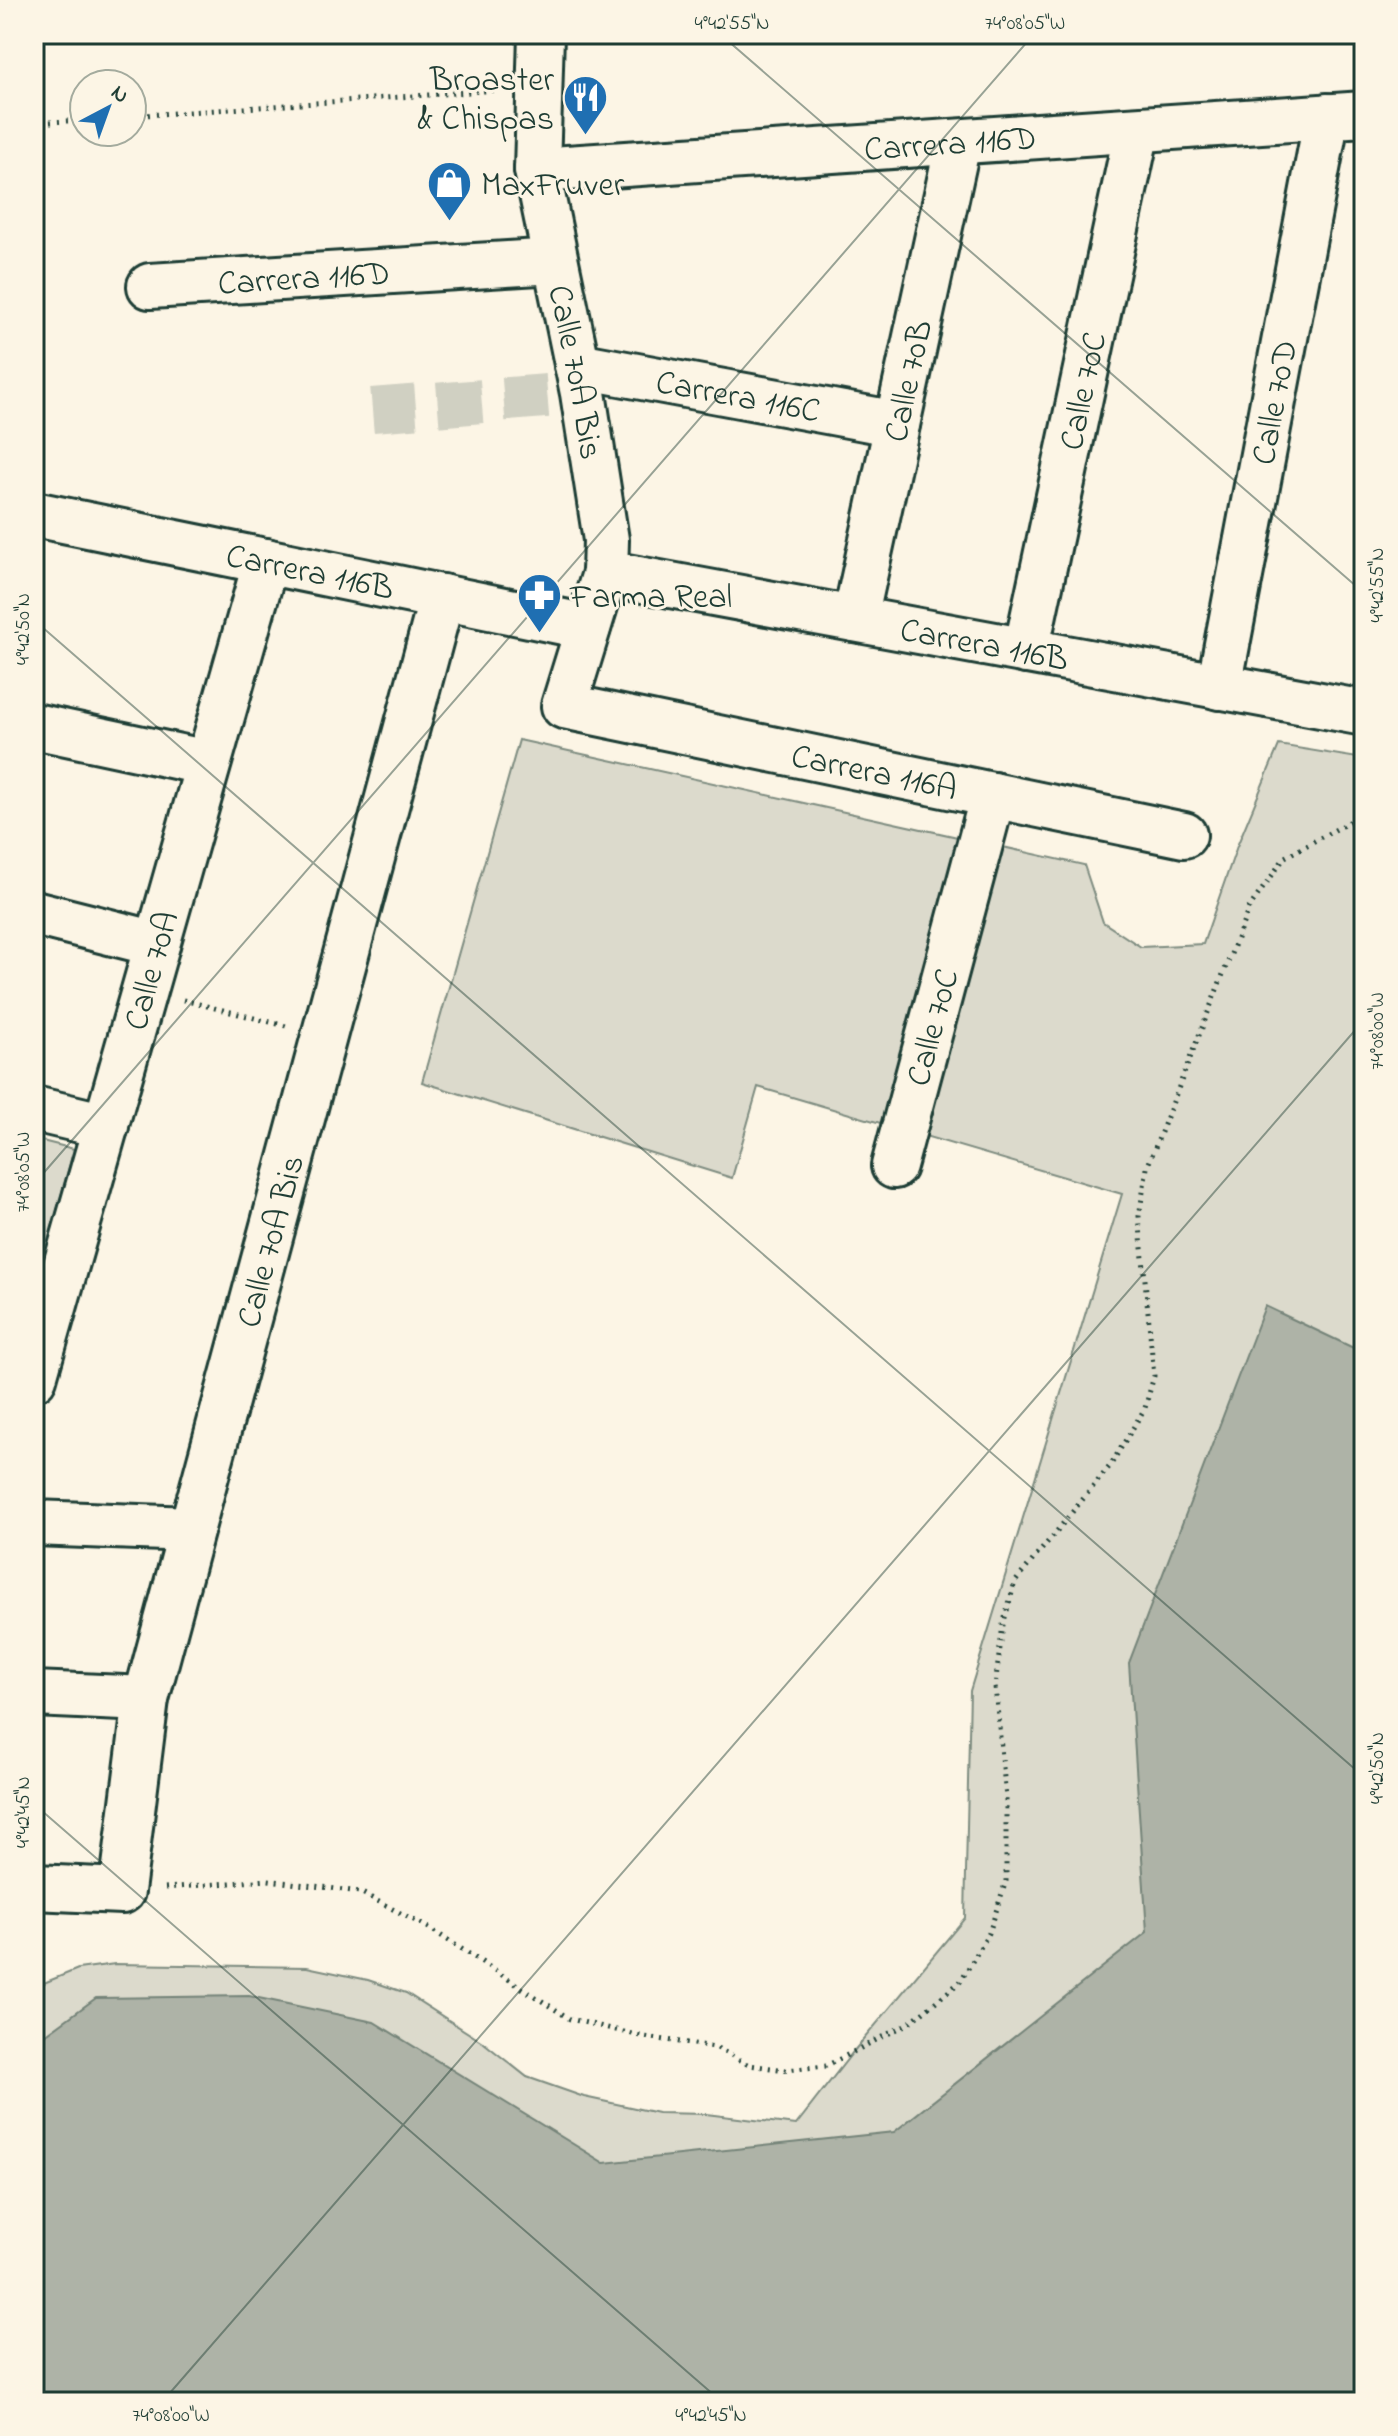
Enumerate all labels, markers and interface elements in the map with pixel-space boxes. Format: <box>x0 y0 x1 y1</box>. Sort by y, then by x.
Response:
text: 4°42'55"N <box>695 10 769 39</box>
text: 74°08'05"W <box>985 10 1065 39</box>
place label: Broaster & Chispas <box>418 57 554 146</box>
north arrow <box>68 68 148 148</box>
restaurant icon: Broaster & Chispas <box>561 74 609 137</box>
text: N <box>103 78 135 112</box>
street label: Carrera 116D <box>863 115 1038 177</box>
shop icon: MaxFruver <box>426 159 474 222</box>
place label: MaxFruver <box>481 162 625 212</box>
street label: Carrera 116D <box>216 250 392 311</box>
street label: Calle 70A Bis <box>532 281 614 463</box>
street label: Calle 70B <box>873 316 948 447</box>
street label: Calle 70C <box>1048 328 1122 455</box>
street label: Calle 70D <box>1241 336 1313 469</box>
street label: Carrera 116C <box>651 359 824 438</box>
street label: Carrera 116B <box>221 533 398 616</box>
text: 4°42'55"N <box>1364 548 1393 622</box>
pharmacy icon: Farma Real <box>515 571 563 634</box>
place label: Farma Real <box>569 574 732 624</box>
text: 4°42'50"N <box>10 593 39 665</box>
street label: Carrera 116B <box>896 607 1072 687</box>
street label: Carrera 116A <box>786 733 961 816</box>
street label: Calle 70A <box>113 906 194 1037</box>
street label: Calle 70C <box>895 964 975 1092</box>
text: 74°08'00"W <box>1364 992 1393 1070</box>
text: 74°08'05"W <box>10 1132 39 1212</box>
street label: Calle 70A Bis <box>226 1150 320 1334</box>
text: 4°42'50"N <box>1364 1732 1393 1804</box>
text: 4°42'45"N <box>10 1776 39 1848</box>
text: 74°08'00"W <box>132 2402 210 2431</box>
text: 4°42'45"N <box>675 2402 747 2431</box>

